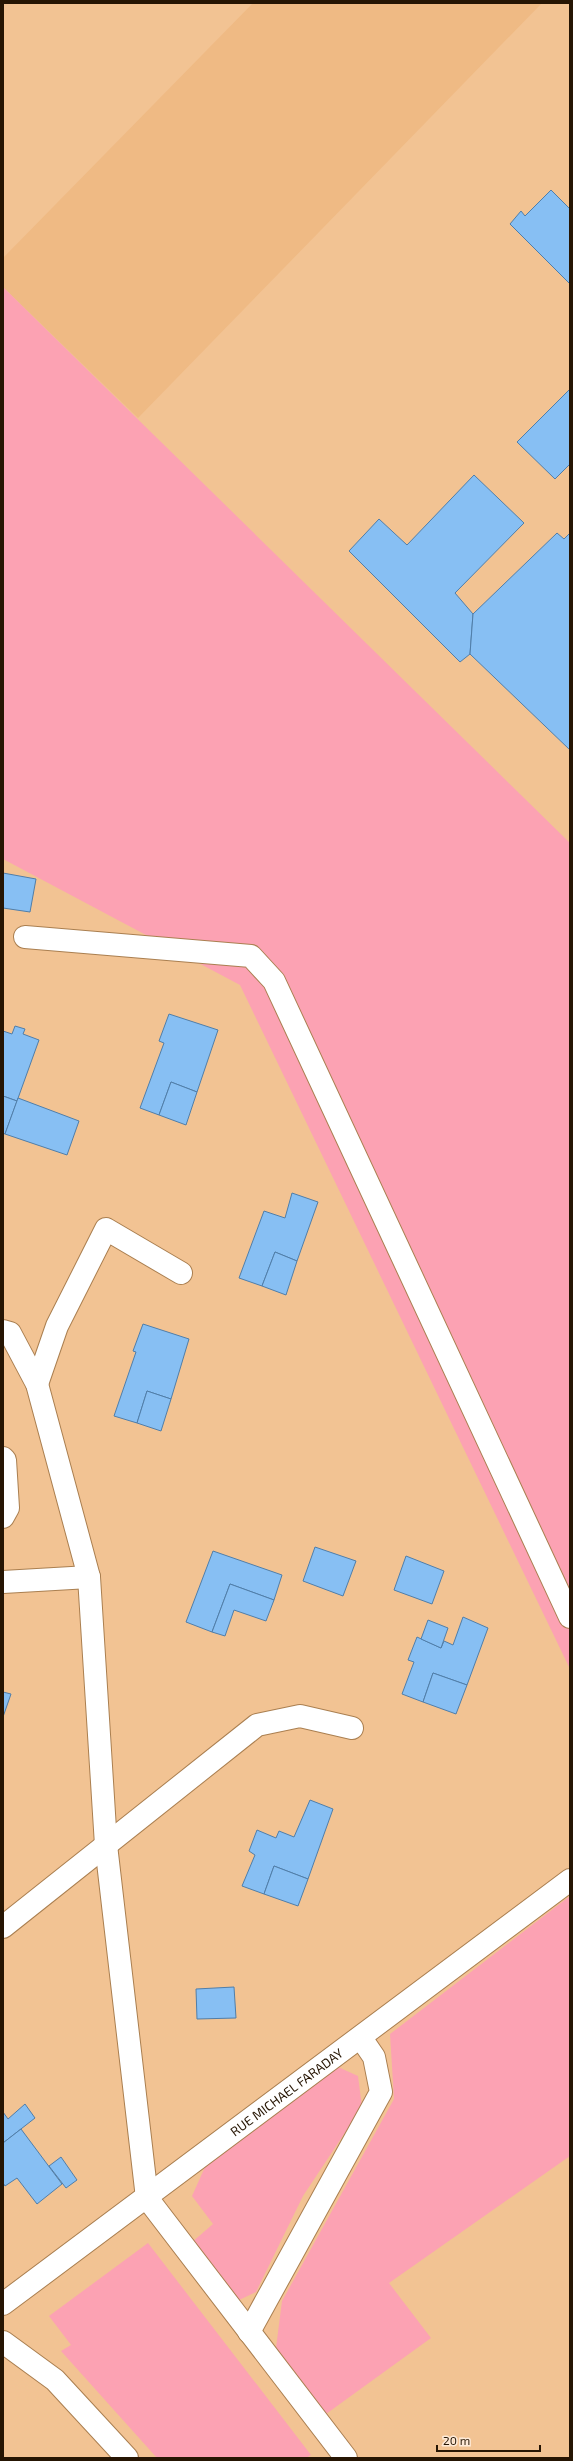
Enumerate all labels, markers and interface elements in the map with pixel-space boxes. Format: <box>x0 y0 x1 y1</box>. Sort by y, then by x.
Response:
street label: RUE MICHAEL FARADAY <box>227 2044 346 2139</box>
scale bar <box>437 2427 540 2453</box>
text: 20 m <box>443 2433 470 2447</box>

